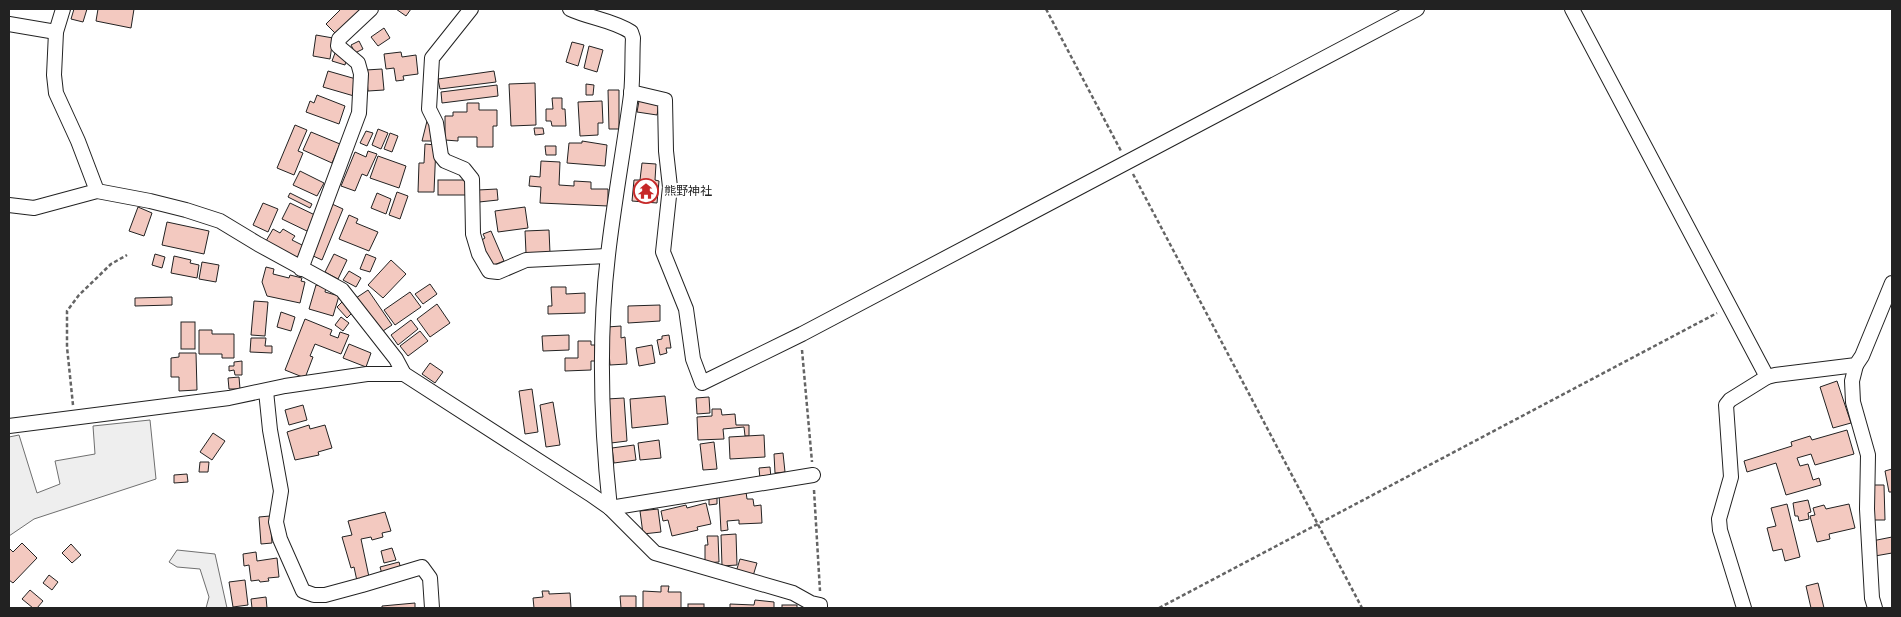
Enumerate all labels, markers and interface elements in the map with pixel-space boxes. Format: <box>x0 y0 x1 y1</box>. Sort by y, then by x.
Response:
temple icon: 熊野神社 <box>633 178 659 204</box>
place label: 熊野神社 <box>664 184 712 198</box>

